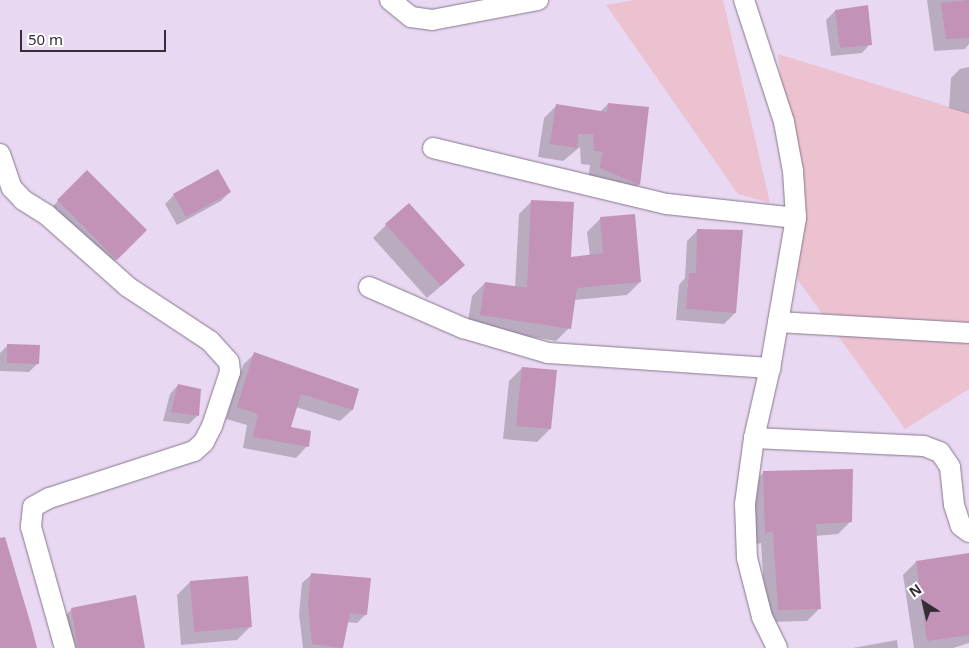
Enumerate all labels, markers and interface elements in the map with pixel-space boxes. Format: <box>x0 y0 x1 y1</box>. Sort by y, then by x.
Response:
scale bar <box>22 20 169 52</box>
text: 50 m <box>28 29 63 49</box>
north arrow <box>899 578 949 628</box>
text: N <box>905 579 925 601</box>

